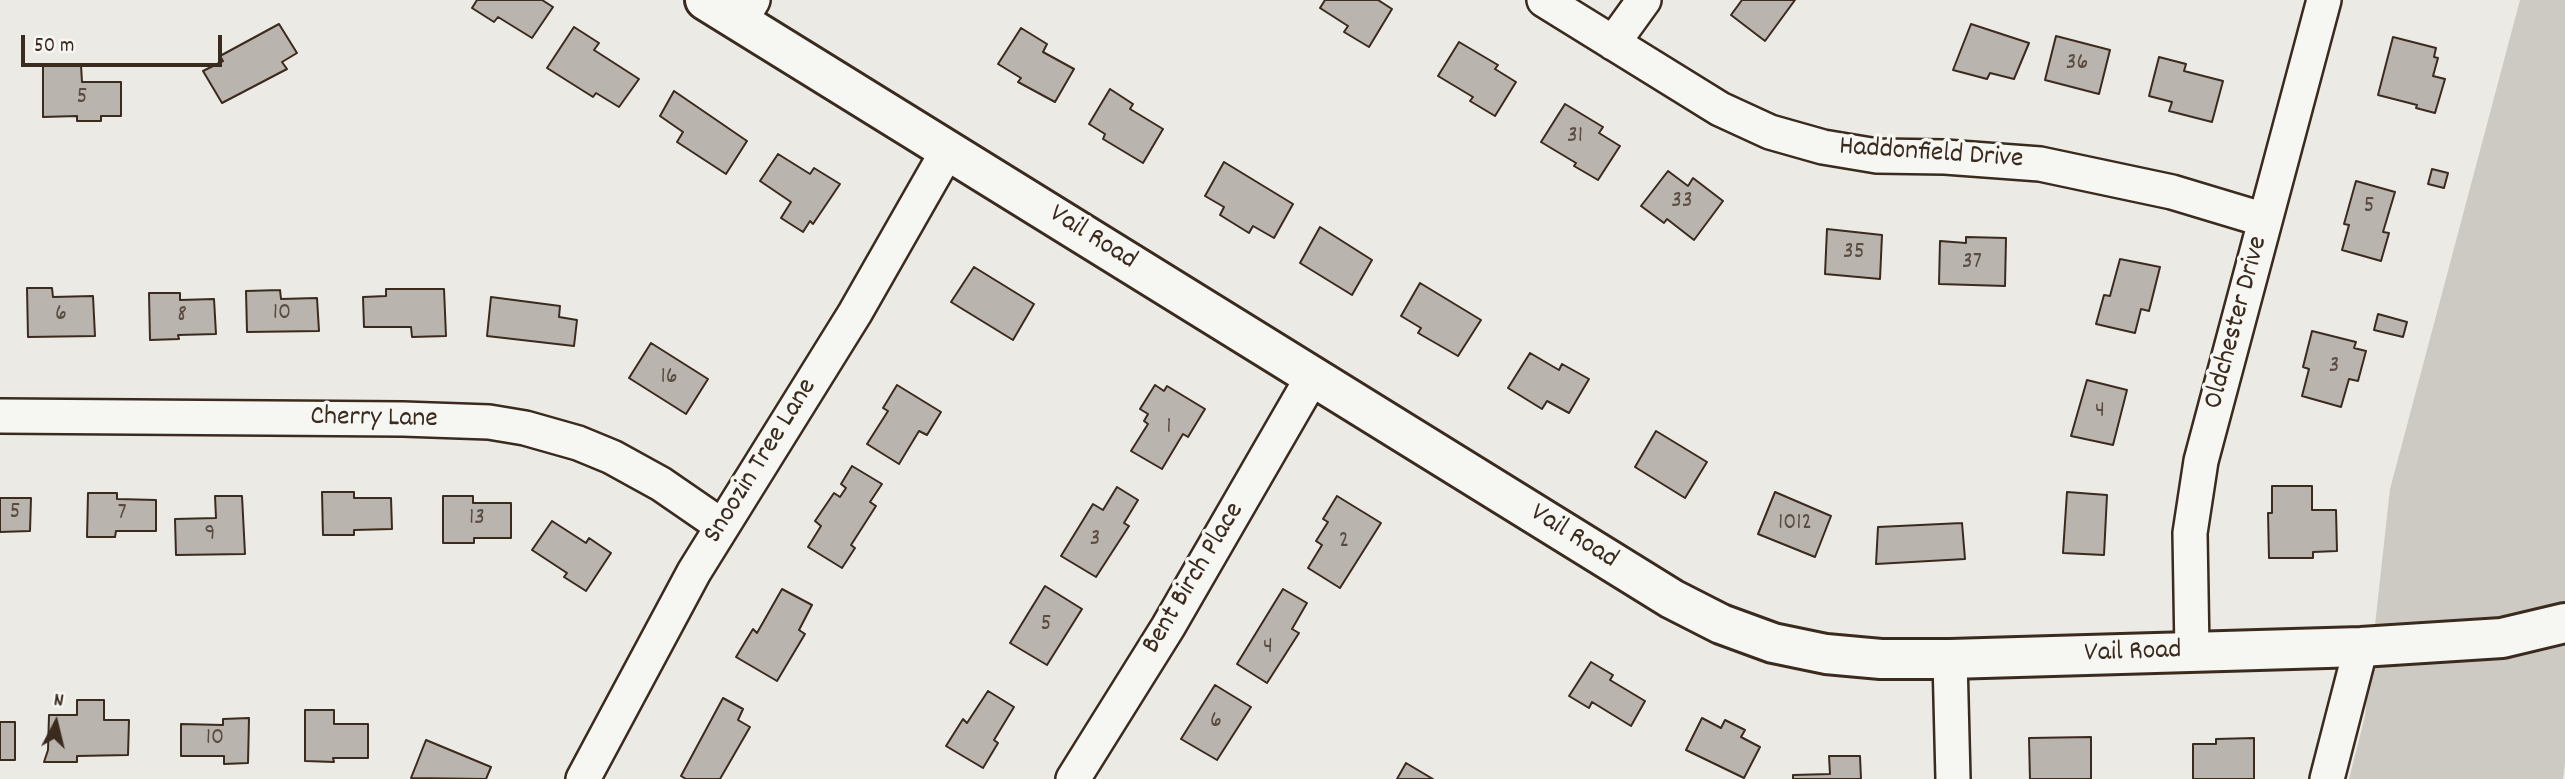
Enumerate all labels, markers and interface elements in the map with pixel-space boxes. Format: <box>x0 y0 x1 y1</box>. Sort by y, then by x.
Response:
scale bar <box>24 21 226 65</box>
text: 50 m <box>34 32 74 62</box>
house number: 36 <box>2066 51 2088 79</box>
house number: 5 <box>76 85 88 113</box>
house number: 31 <box>1567 124 1583 152</box>
street label: Haddonfield Drive <box>1838 132 2024 178</box>
house number: 33 <box>1671 189 1693 217</box>
house number: 5 <box>2363 194 2375 222</box>
street label: Vail Road <box>1042 199 1142 279</box>
street label: Oldchester Drive <box>2199 233 2277 413</box>
house number: 35 <box>1843 240 1865 268</box>
house number: 37 <box>1962 250 1982 278</box>
house number: 10 <box>273 301 291 329</box>
house number: 6 <box>55 302 67 330</box>
house number: 8 <box>177 303 187 331</box>
house number: 3 <box>2329 354 2339 382</box>
house number: 16 <box>660 365 678 393</box>
street label: Snoozin Tree Lane <box>698 373 826 551</box>
house number: 4 <box>2095 399 2105 427</box>
street label: Cherry Lane <box>310 402 438 438</box>
house number: 1 <box>1166 415 1172 443</box>
street label: Bent Birch Place <box>1137 497 1253 661</box>
street label: Vail Road <box>1523 498 1623 578</box>
house number: 5 <box>9 500 21 528</box>
house number: 7 <box>117 501 127 529</box>
house number: 13 <box>469 506 485 534</box>
house number: 1012 <box>1778 511 1812 539</box>
house number: 9 <box>205 522 215 550</box>
house number: 3 <box>1090 527 1100 555</box>
house number: 2 <box>1339 529 1349 557</box>
house number: 5 <box>1040 612 1052 640</box>
house number: 4 <box>1263 635 1273 663</box>
street label: Vail Road <box>2084 636 2182 672</box>
north arrow <box>21 688 91 758</box>
text: N <box>52 688 65 716</box>
house number: 6 <box>1210 709 1222 737</box>
house number: 10 <box>206 726 224 754</box>

